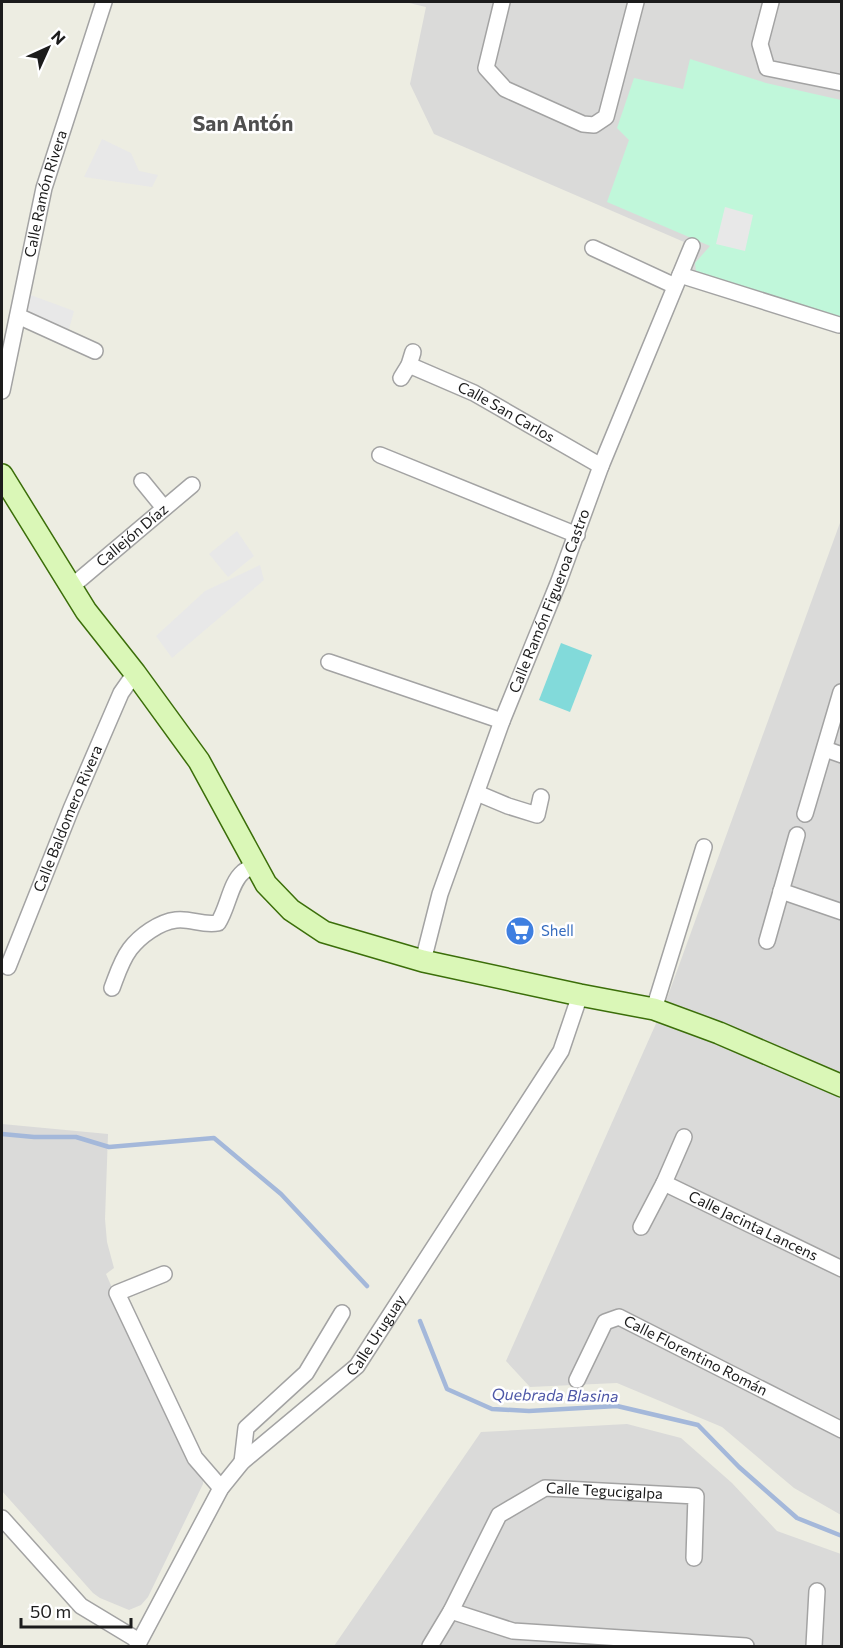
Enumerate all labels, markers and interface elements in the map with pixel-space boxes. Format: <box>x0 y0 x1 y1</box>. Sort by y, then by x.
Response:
north arrow <box>18 18 78 78</box>
text: N <box>48 26 70 48</box>
district label: San Antón <box>193 110 293 135</box>
street label: Calle Ramón Rivera <box>20 128 70 259</box>
street label: Calle San Carlos <box>455 377 558 446</box>
street label: Callejón Díaz <box>92 499 171 570</box>
street label: Calle Ramón Figueroa Castro <box>504 506 593 695</box>
street label: Calle Baldomero Rivera <box>29 742 105 894</box>
supermarket icon: Shell <box>504 915 536 947</box>
place label: Shell <box>541 921 574 939</box>
street label: Calle Jacinta Lancens <box>686 1186 821 1264</box>
street label: Calle Uruguay <box>342 1291 409 1379</box>
street label: Calle Florentino Román <box>621 1311 771 1399</box>
water label: Quebrada Blasina <box>491 1384 619 1405</box>
street label: Calle Tegucigalpa <box>545 1478 663 1502</box>
scale bar <box>21 1591 130 1629</box>
text: 50 m <box>30 1600 71 1622</box>

